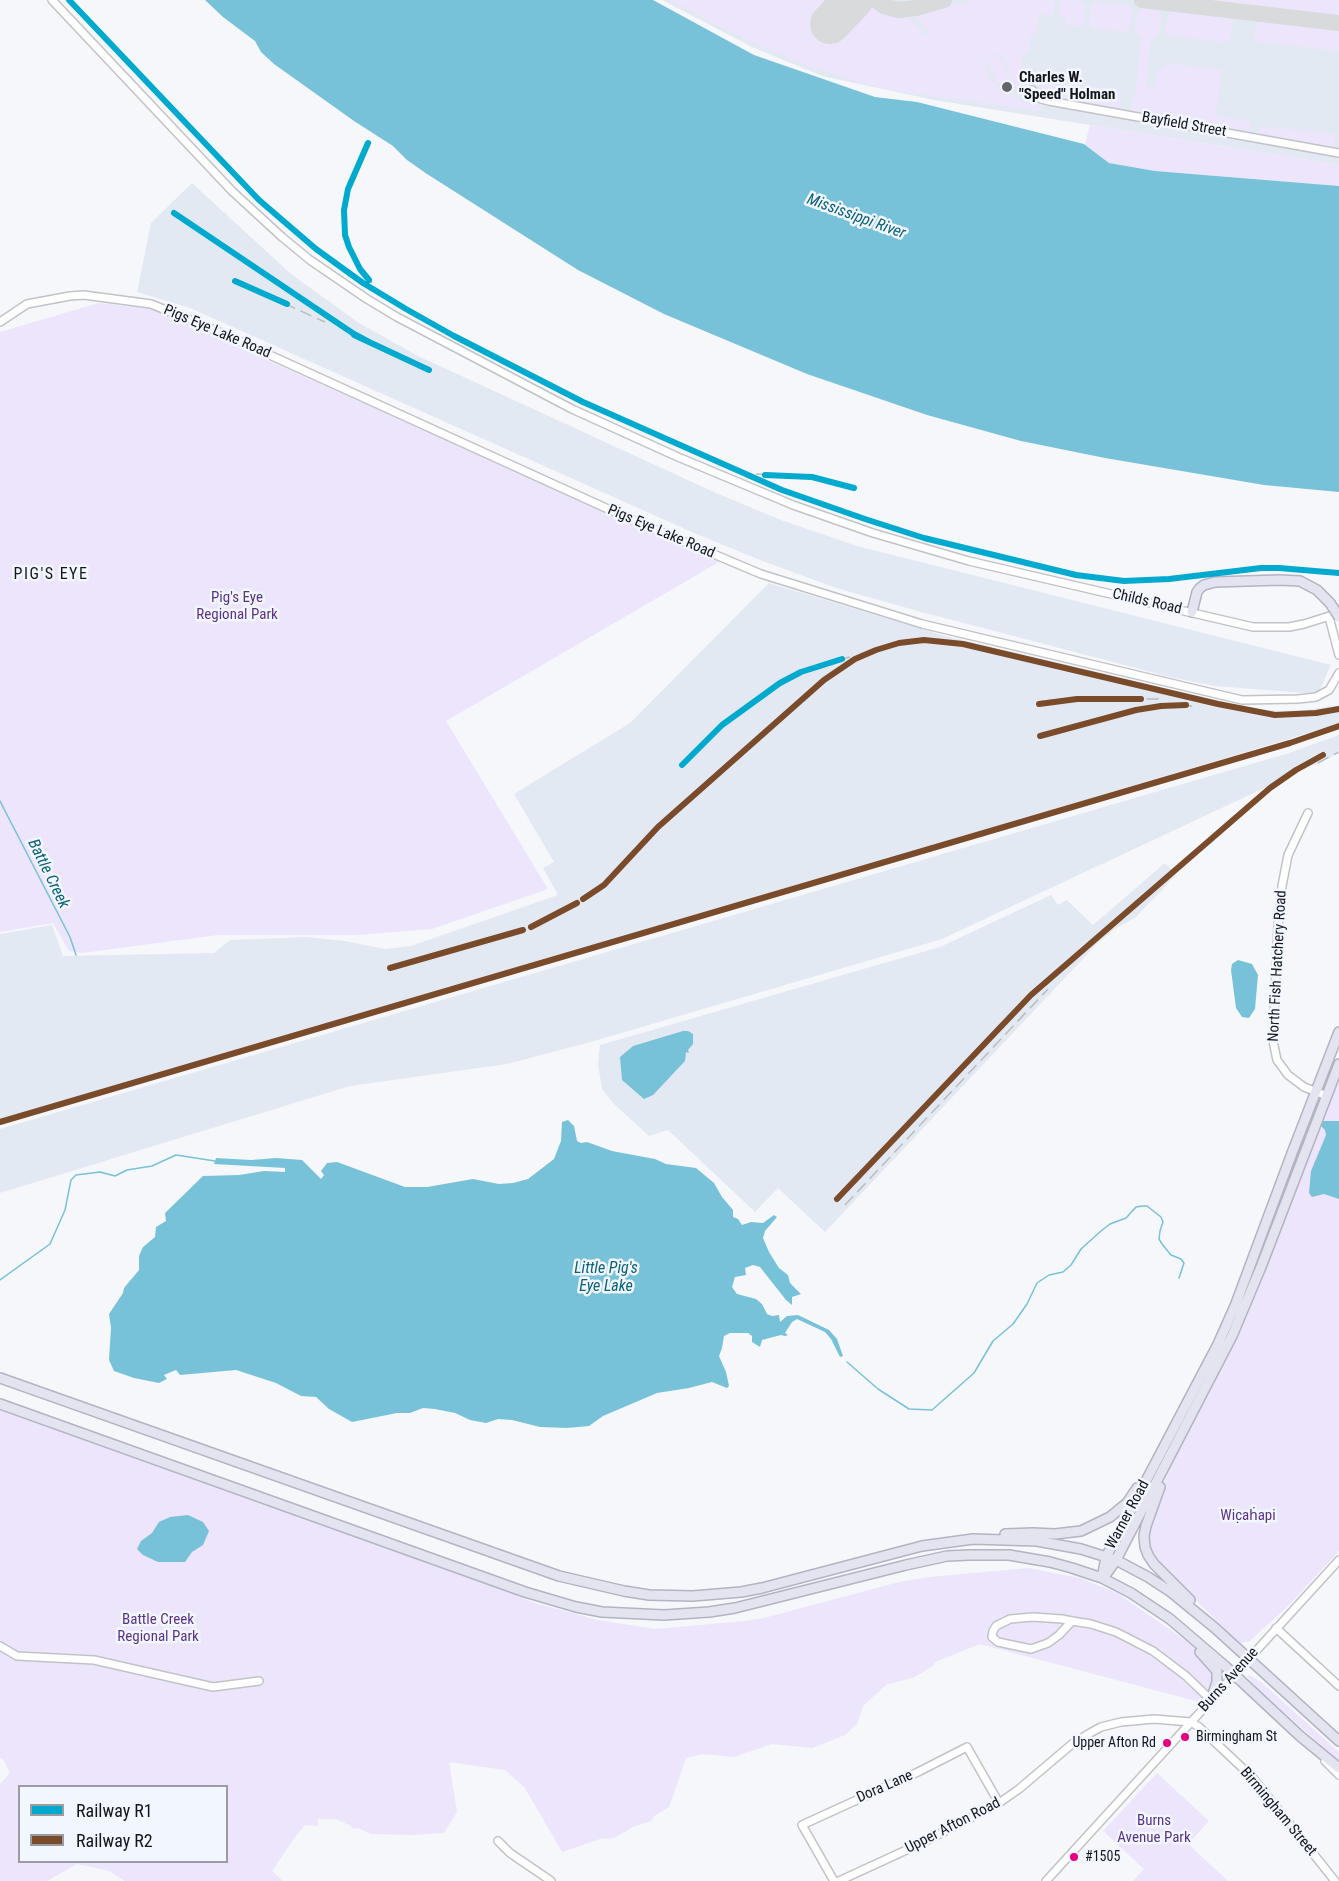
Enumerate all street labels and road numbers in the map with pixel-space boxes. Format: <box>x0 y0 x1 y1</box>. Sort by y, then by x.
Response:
street label: Bayfield Street <box>1140 109 1228 141</box>
street label: Pigs Eye Lake Road <box>161 301 273 363</box>
street label: Pigs Eye Lake Road <box>605 501 717 563</box>
street label: Childs Road <box>1111 585 1183 619</box>
street label: North Fish Hatchery Road <box>1265 890 1291 1042</box>
street label: Warner Road <box>1102 1478 1154 1552</box>
street label: Burns Avenue <box>1195 1644 1263 1716</box>
street label: Birmingham Street <box>1236 1764 1320 1860</box>
street label: Dora Lane <box>854 1767 916 1807</box>
street label: Upper Afton Road <box>902 1794 1004 1858</box>

